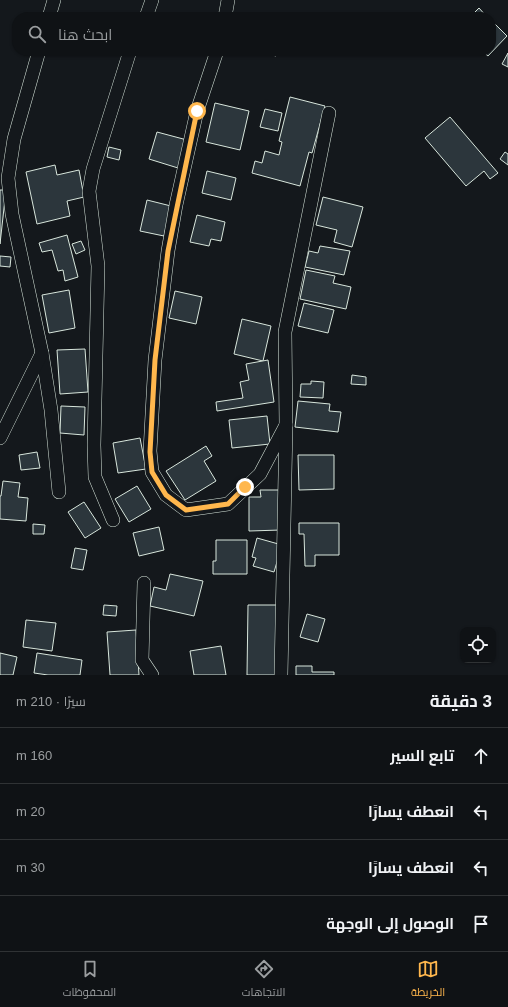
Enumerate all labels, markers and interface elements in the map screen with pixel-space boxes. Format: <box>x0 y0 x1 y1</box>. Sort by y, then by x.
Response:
search box <box>12 12 496 56</box>
icon: search <box>26 23 48 45</box>
text: ابحث هنا <box>58 26 112 43</box>
route start <box>188 102 206 120</box>
route end <box>236 478 254 496</box>
map controls <box>460 627 496 663</box>
button: locate <box>460 627 496 663</box>
text: 3 دقيقة <box>430 692 492 711</box>
text: سيرًا · 210 m <box>16 694 86 709</box>
icon: ahead <box>470 745 492 767</box>
text: تابع السير <box>390 747 454 764</box>
text: 160 m <box>16 748 52 763</box>
icon: left <box>470 801 492 823</box>
text: انعطف يسارًا <box>368 803 454 820</box>
text: 20 m <box>16 804 45 819</box>
icon: left <box>470 857 492 879</box>
text: انعطف يسارًا <box>368 859 454 876</box>
text: 30 m <box>16 860 45 875</box>
icon: arrive <box>470 913 492 935</box>
text: الوصول إلى الوجهة <box>326 915 454 932</box>
tab: المحفوظات <box>63 958 116 1002</box>
tab: الاتجاهات <box>242 958 285 1002</box>
tab: الخريطة <box>411 958 445 1002</box>

